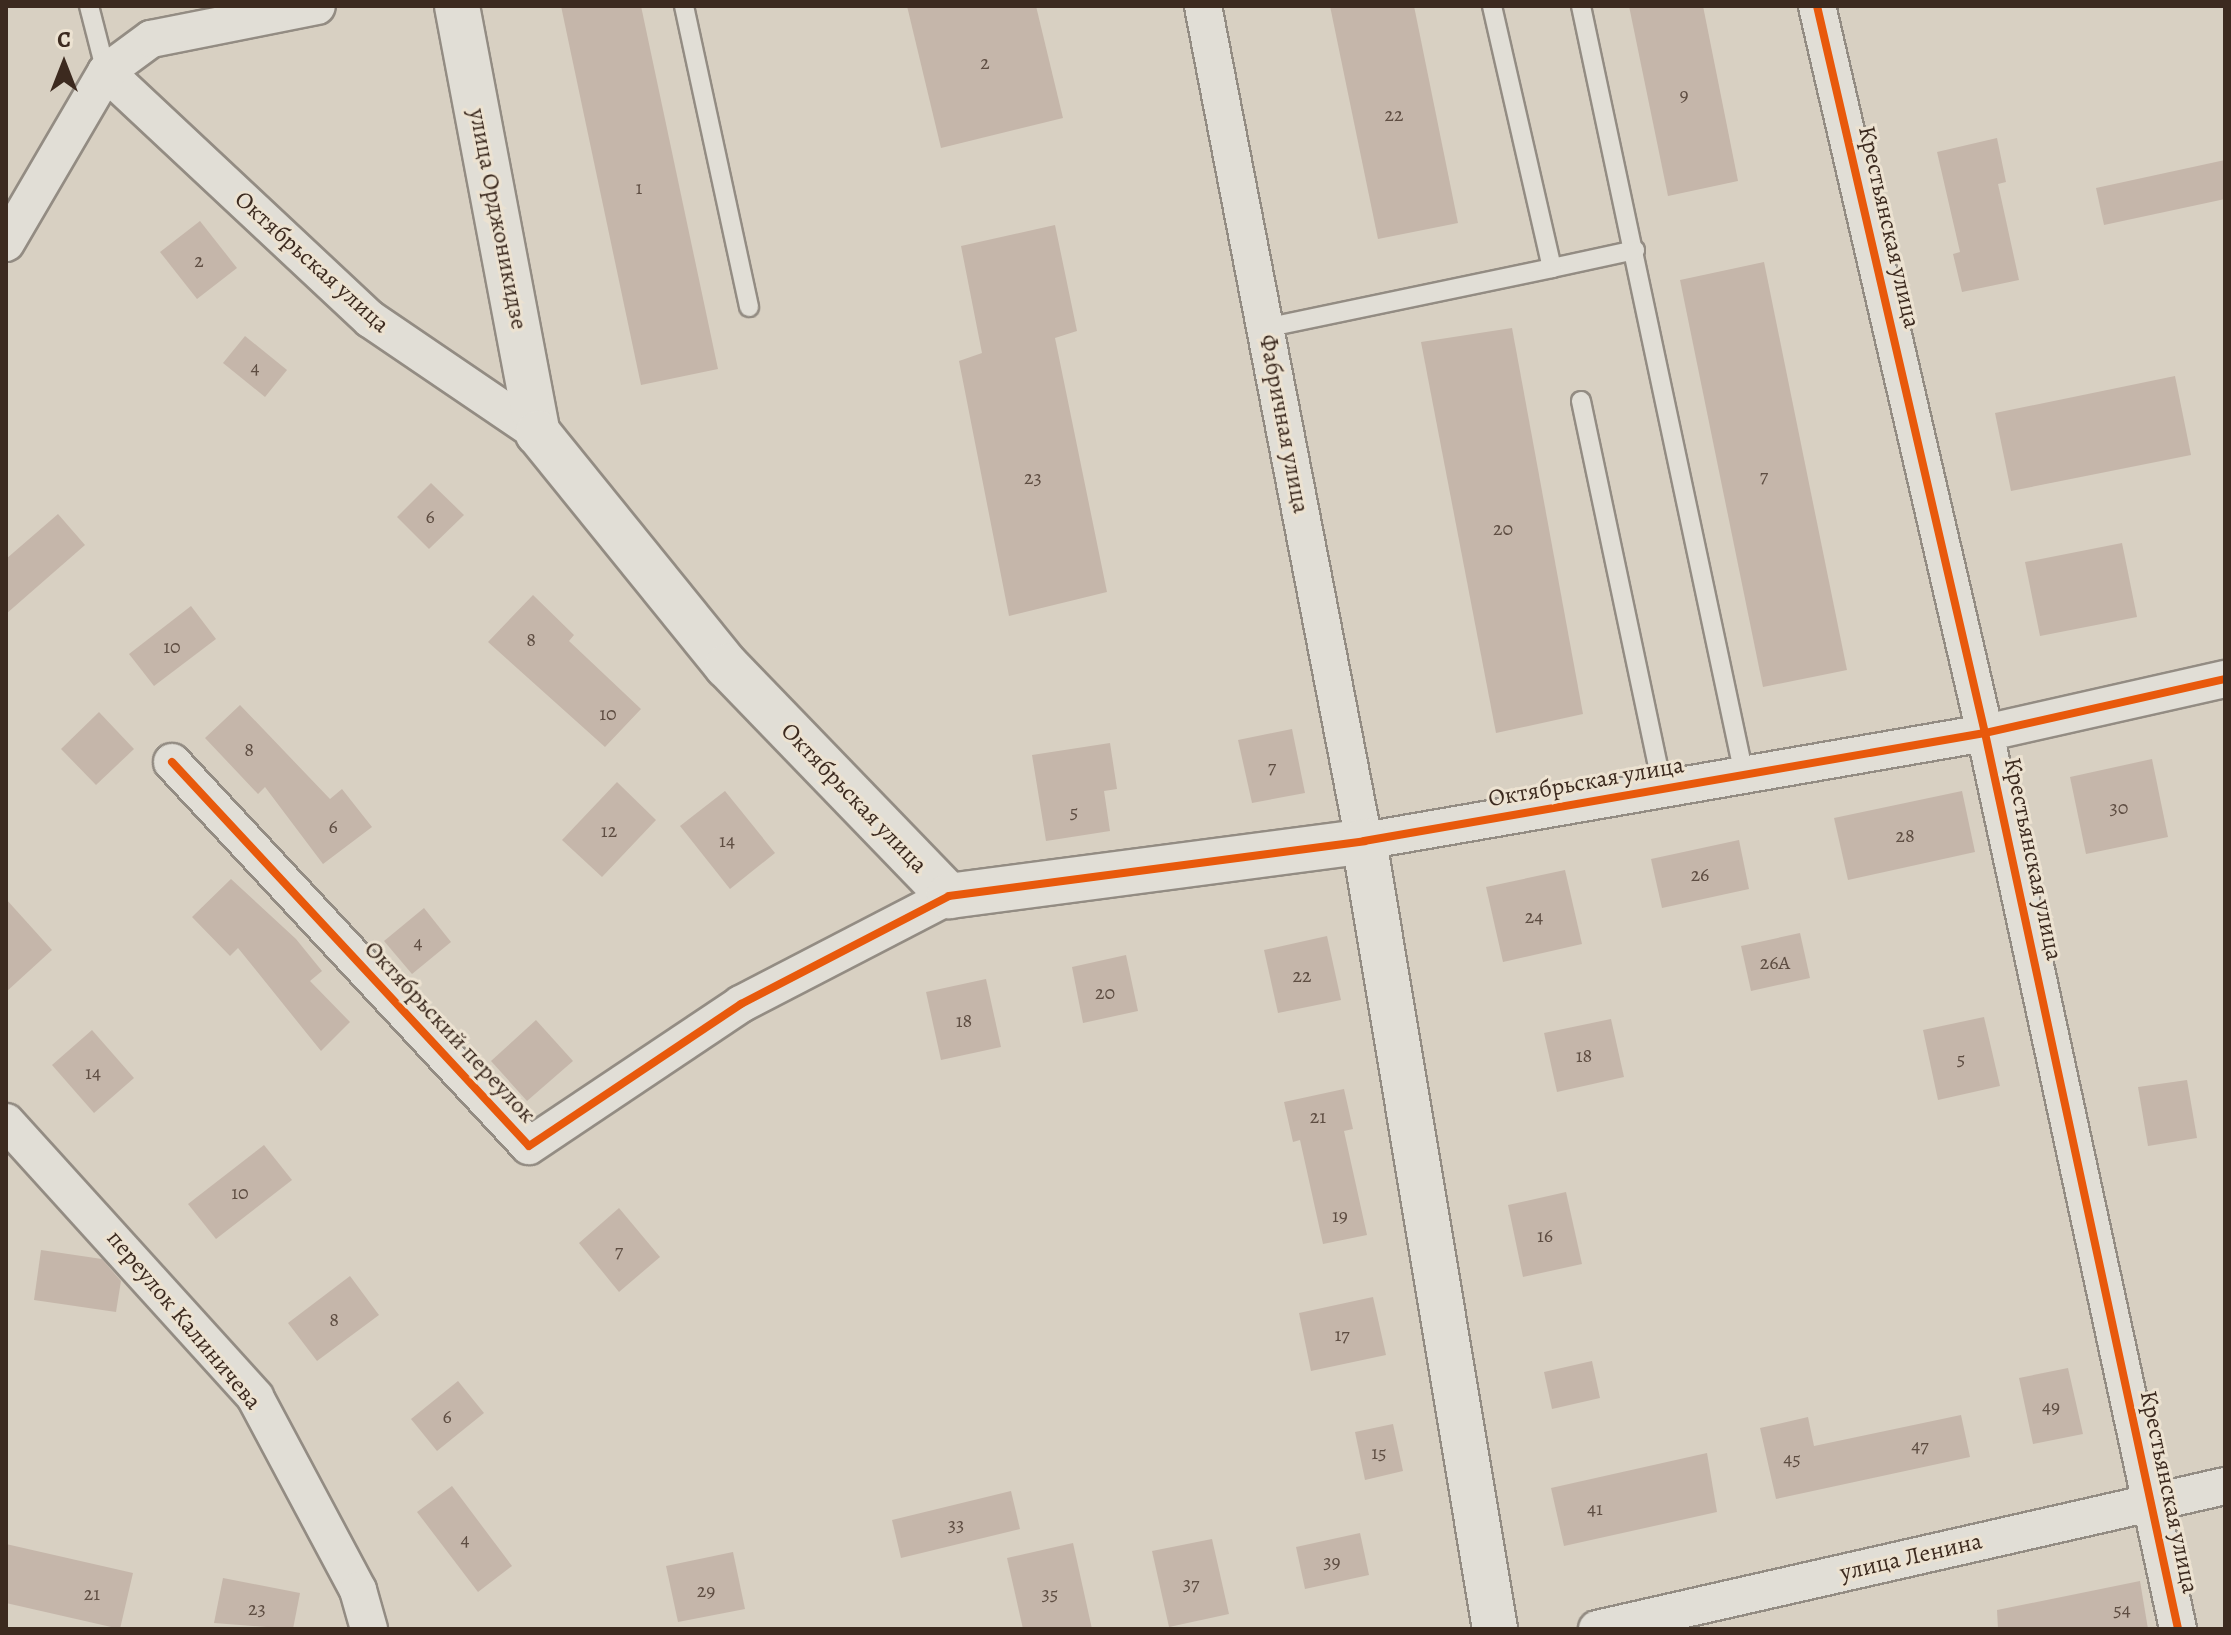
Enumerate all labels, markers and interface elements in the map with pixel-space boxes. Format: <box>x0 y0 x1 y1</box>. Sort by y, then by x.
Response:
north arrow <box>24 24 104 104</box>
text: С <box>57 25 71 55</box>
house number: 2 <box>980 50 990 74</box>
house number: 9 <box>1679 82 1689 106</box>
house number: 22 <box>1385 102 1403 126</box>
street label: улица Орджоникидзе <box>462 106 534 332</box>
street label: Крестьянская улица <box>1852 123 1926 331</box>
house number: 1 <box>636 175 642 199</box>
street label: Октябрьская улица <box>229 185 395 339</box>
house number: 2 <box>194 248 204 272</box>
street label: Фабричная улица <box>1253 332 1315 516</box>
house number: 4 <box>250 355 260 379</box>
house number: 7 <box>1760 463 1768 487</box>
house number: 23 <box>1024 465 1042 489</box>
house number: 6 <box>425 504 435 528</box>
house number: 20 <box>1493 516 1513 540</box>
house number: 8 <box>526 627 536 651</box>
house number: 10 <box>163 634 181 658</box>
house number: 10 <box>599 701 617 725</box>
street label: Октябрьская улица <box>775 717 933 879</box>
house number: 8 <box>244 737 254 761</box>
street label: Октябрьская улица <box>1486 751 1686 813</box>
house number: 7 <box>1268 754 1276 778</box>
street label: Крестьянская улица <box>1997 755 2069 963</box>
house number: 30 <box>2110 795 2128 819</box>
house number: 5 <box>1070 799 1078 823</box>
house number: 6 <box>328 814 338 838</box>
house number: 12 <box>601 818 617 842</box>
house number: 28 <box>1895 823 1915 847</box>
house number: 14 <box>719 828 735 852</box>
house number: 26 <box>1691 862 1709 886</box>
house number: 24 <box>1525 904 1543 928</box>
house number: 4 <box>413 930 423 954</box>
street label: Октябрьский переулок <box>358 935 542 1129</box>
house number: 26А <box>1760 950 1790 974</box>
house number: 22 <box>1293 963 1311 987</box>
house number: 20 <box>1095 980 1115 1004</box>
house number: 18 <box>956 1008 972 1032</box>
house number: 18 <box>1576 1043 1592 1067</box>
house number: 5 <box>1957 1046 1965 1070</box>
house number: 14 <box>85 1060 101 1084</box>
house number: 21 <box>1310 1104 1326 1128</box>
house number: 10 <box>231 1180 249 1204</box>
house number: 19 <box>1332 1203 1348 1227</box>
house number: 16 <box>1537 1223 1553 1247</box>
street label: переулок Калиничева <box>101 1224 267 1416</box>
house number: 7 <box>615 1238 623 1262</box>
house number: 8 <box>329 1307 339 1331</box>
house number: 17 <box>1334 1322 1350 1346</box>
street label: Крестьянская улица <box>2133 1388 2205 1596</box>
house number: 49 <box>2042 1394 2060 1418</box>
house number: 6 <box>442 1404 452 1428</box>
house number: 47 <box>1911 1433 1929 1457</box>
house number: 15 <box>1371 1440 1387 1464</box>
house number: 45 <box>1783 1446 1801 1470</box>
house number: 41 <box>1587 1496 1603 1520</box>
house number: 33 <box>948 1512 964 1536</box>
house number: 4 <box>460 1527 470 1551</box>
street label: улица Ленина <box>1837 1527 1985 1587</box>
house number: 39 <box>1323 1549 1341 1573</box>
house number: 37 <box>1183 1571 1199 1595</box>
house number: 29 <box>697 1578 715 1602</box>
house number: 21 <box>84 1581 100 1605</box>
house number: 35 <box>1042 1581 1058 1605</box>
house number: 23 <box>248 1596 266 1620</box>
house number: 54 <box>2113 1597 2131 1621</box>

